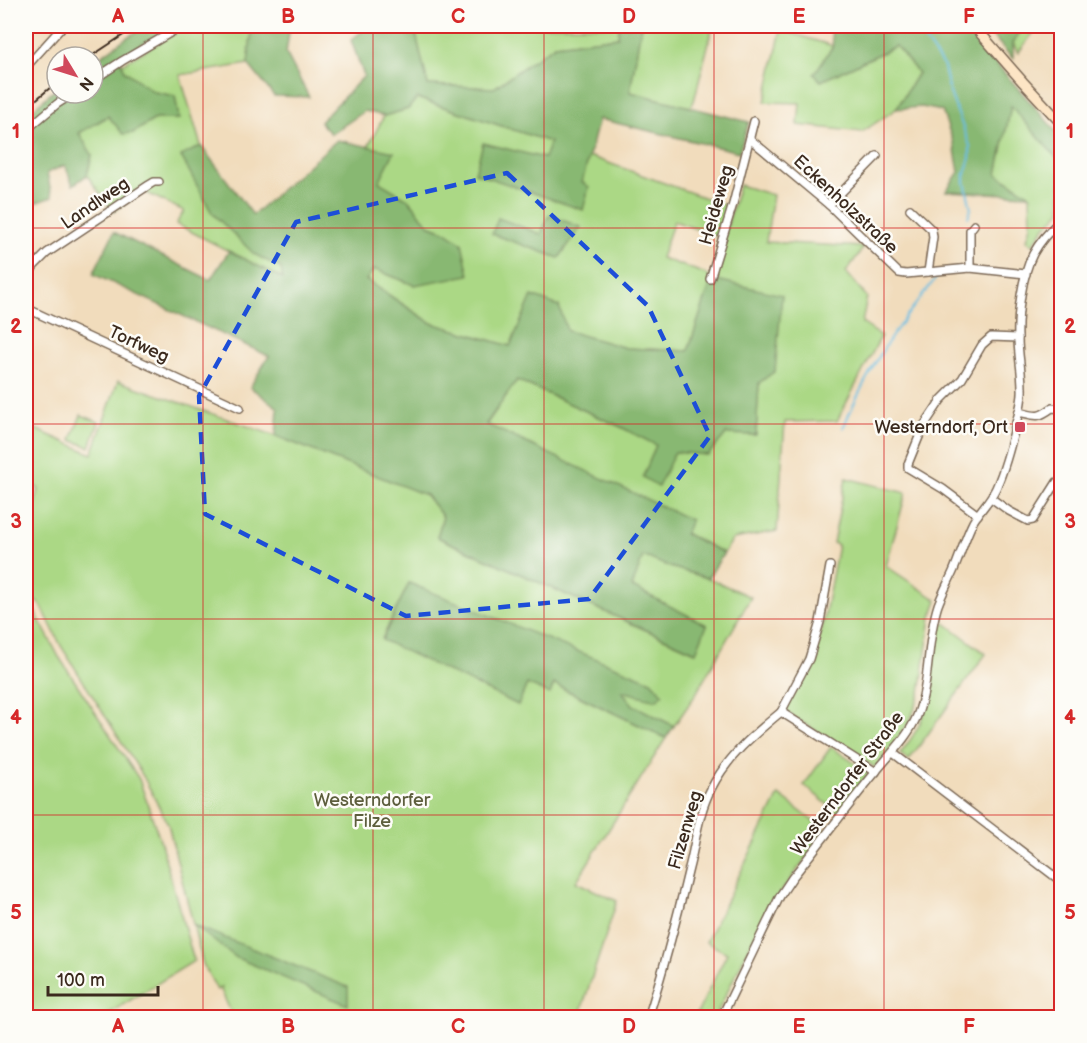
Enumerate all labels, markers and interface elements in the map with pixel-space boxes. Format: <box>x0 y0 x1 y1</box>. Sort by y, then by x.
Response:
text: A <box>111 5 125 29</box>
text: B <box>281 5 295 29</box>
text: C <box>451 5 465 29</box>
text: D <box>622 5 636 29</box>
text: E <box>793 5 806 29</box>
text: F <box>963 5 975 29</box>
north arrow <box>45 45 105 105</box>
text: N <box>74 73 97 94</box>
text: 1 <box>12 120 20 144</box>
text: 1 <box>1066 120 1074 144</box>
street label: Eckenholzstraße <box>789 151 902 258</box>
street label: Heideweg <box>695 163 738 247</box>
street label: Landlweg <box>57 173 133 234</box>
text: 2 <box>10 315 22 339</box>
text: 2 <box>1064 315 1076 339</box>
street label: Torfweg <box>105 321 172 368</box>
place label: Westerndorf, Ort <box>874 417 1008 438</box>
marker: Westerndorf, Ort <box>1013 420 1027 434</box>
text: 3 <box>10 510 22 534</box>
text: 3 <box>1064 510 1076 534</box>
text: 4 <box>10 706 22 730</box>
text: 4 <box>1064 706 1076 730</box>
street label: Westerndorfer Straße <box>787 707 908 859</box>
street label: Filzenweg <box>664 788 707 872</box>
park label: Westerndorfer Filze <box>314 790 431 832</box>
text: 5 <box>10 901 22 925</box>
text: 5 <box>1064 901 1076 925</box>
scale bar <box>48 959 158 997</box>
text: 100 m <box>57 970 105 991</box>
text: A <box>111 1015 125 1039</box>
text: B <box>281 1015 295 1039</box>
text: C <box>451 1015 465 1039</box>
text: D <box>622 1015 636 1039</box>
text: E <box>793 1015 806 1039</box>
text: F <box>963 1015 975 1039</box>

